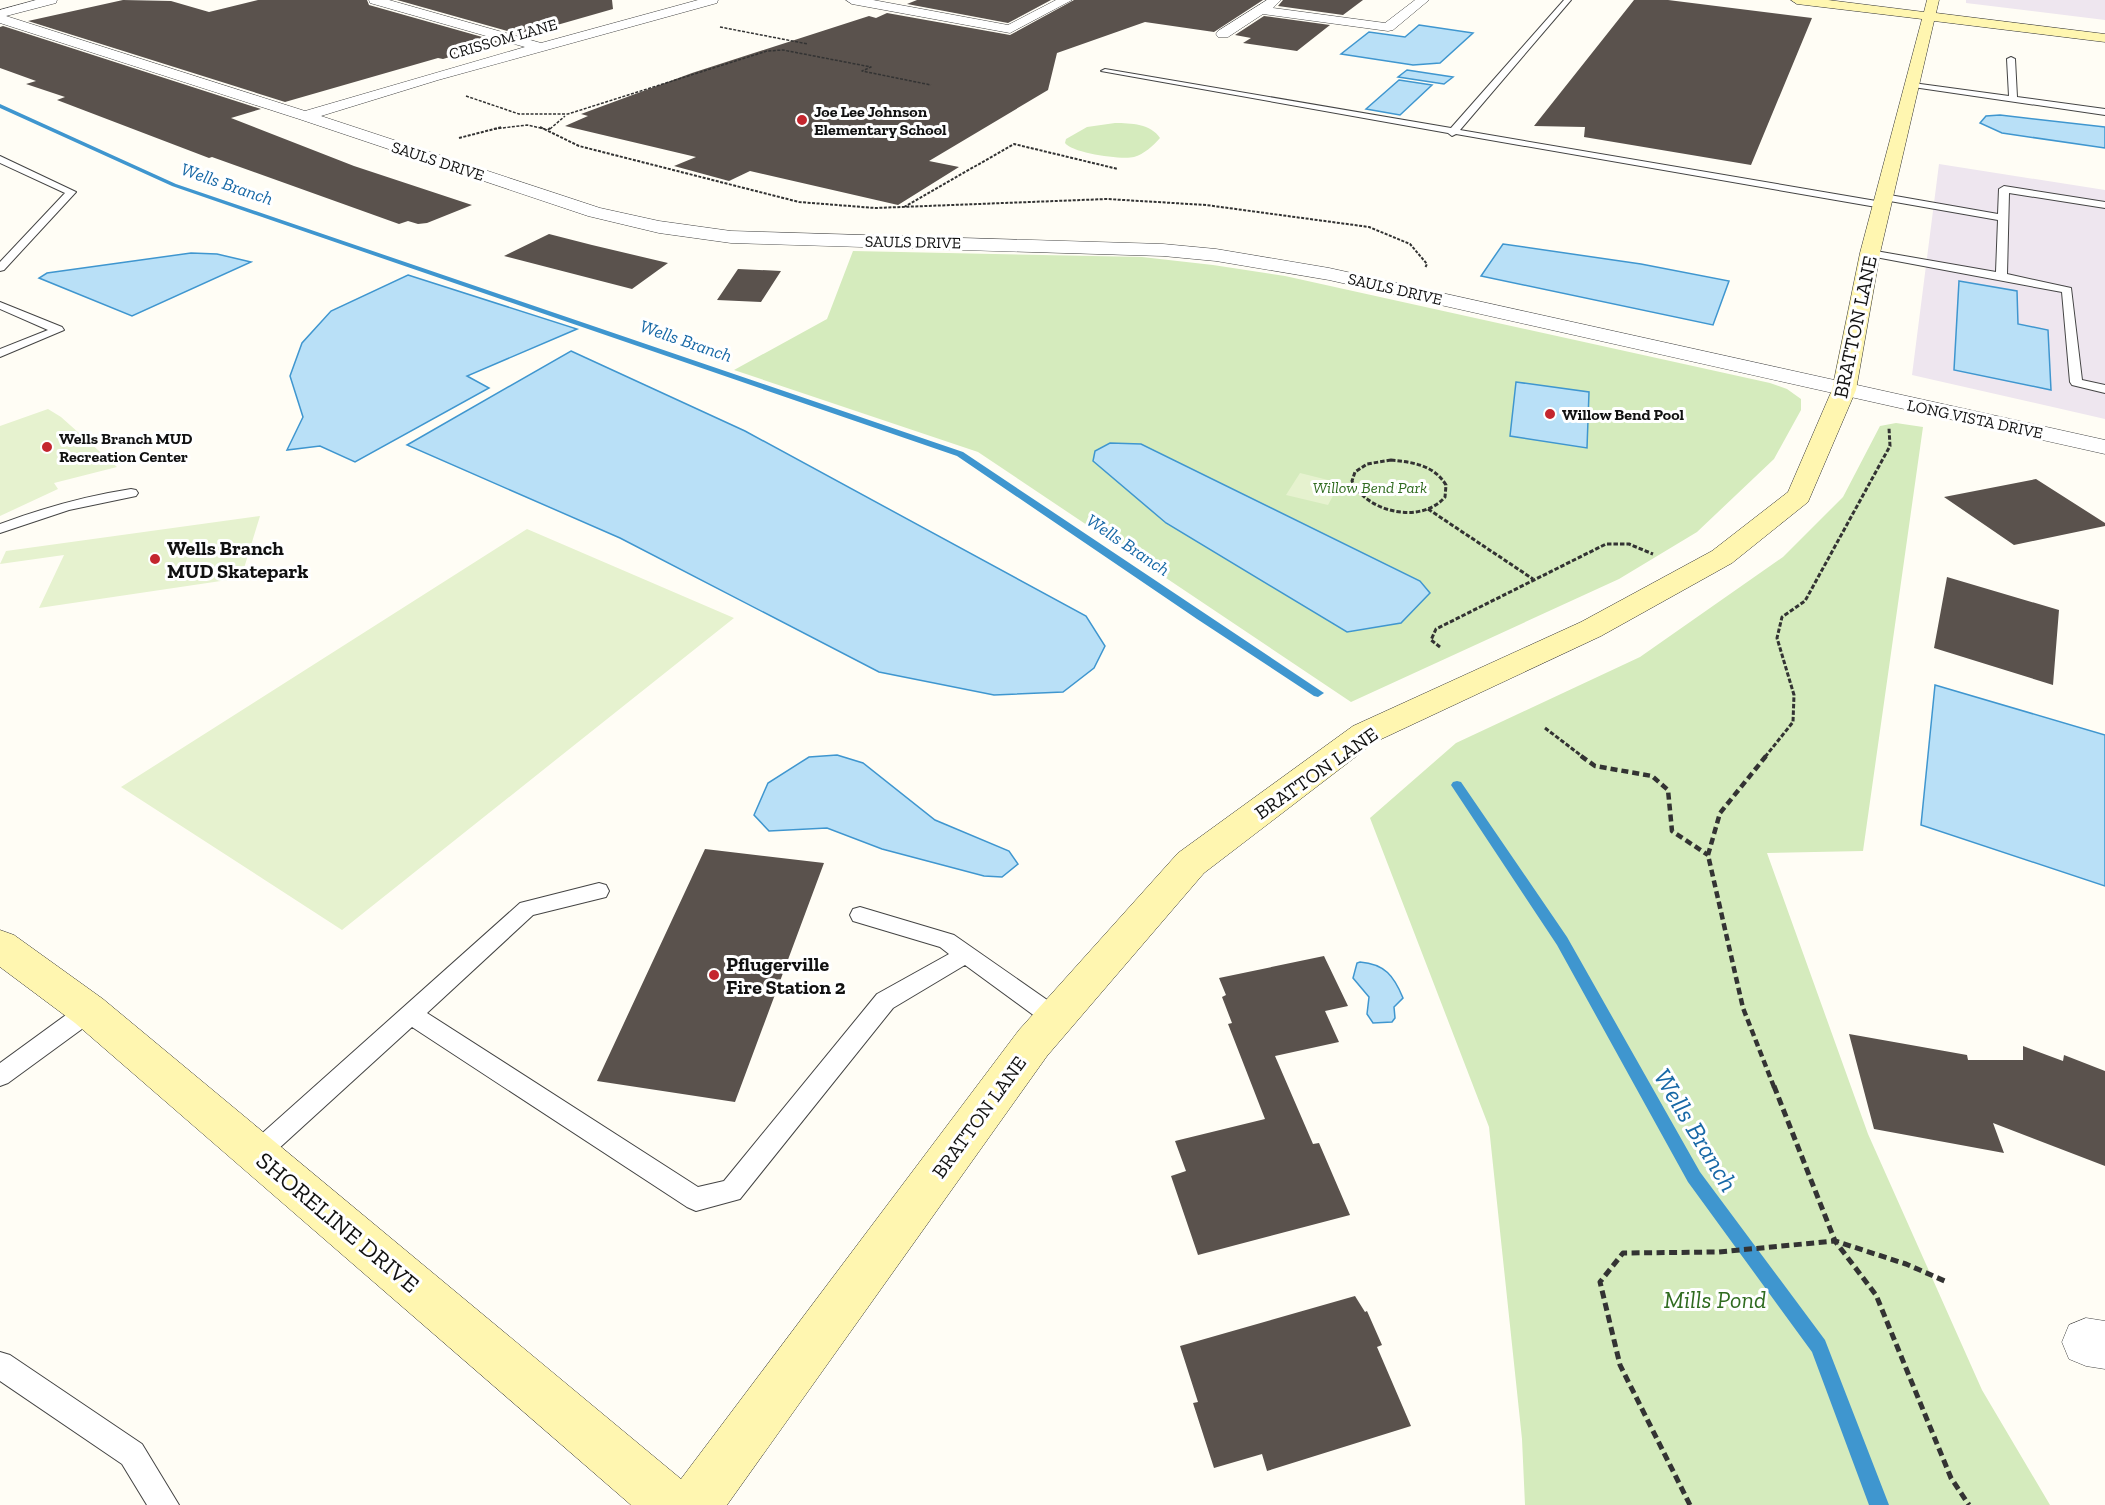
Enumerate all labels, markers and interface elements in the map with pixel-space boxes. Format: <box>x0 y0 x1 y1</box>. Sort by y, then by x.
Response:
street label: CRISSOM LANE <box>447 14 559 64</box>
place label: Joe Lee Johnson Elementary School <box>814 102 947 139</box>
marker: Joe Lee Johnson Elementary School <box>795 113 809 127</box>
street label: SAULS DRIVE <box>389 137 487 185</box>
water label: Wells Branch <box>178 158 276 210</box>
street label: SAULS DRIVE <box>865 232 961 252</box>
street label: BRATTON LANE <box>1828 254 1882 400</box>
street label: SAULS DRIVE <box>1346 269 1444 309</box>
water label: Wells Branch <box>637 315 735 367</box>
street label: LONG VISTA DRIVE <box>1905 395 2045 443</box>
place label: Willow Bend Pool <box>1562 405 1685 424</box>
marker: Willow Bend Pool <box>1543 407 1557 421</box>
place label: Wells Branch MUD Recreation Center <box>59 429 193 466</box>
marker: Wells Branch MUD Recreation Center <box>40 440 54 454</box>
park label: Willow Bend Park <box>1313 478 1427 497</box>
water label: Wells Branch <box>1082 509 1174 581</box>
place label: Wells Branch MUD Skatepark <box>167 536 308 583</box>
marker: Wells Branch MUD Skatepark <box>148 552 162 566</box>
street label: BRATTON LANE <box>1250 722 1382 824</box>
place label: Pflugerville Fire Station 2 <box>726 952 846 999</box>
marker: Pflugerville Fire Station 2 <box>707 968 721 982</box>
street label: BRATTON LANE <box>927 1051 1031 1183</box>
water label: Wells Branch <box>1647 1063 1745 1197</box>
street label: SHORELINE DRIVE <box>251 1145 425 1299</box>
park label: Mills Pond <box>1664 1285 1766 1314</box>

